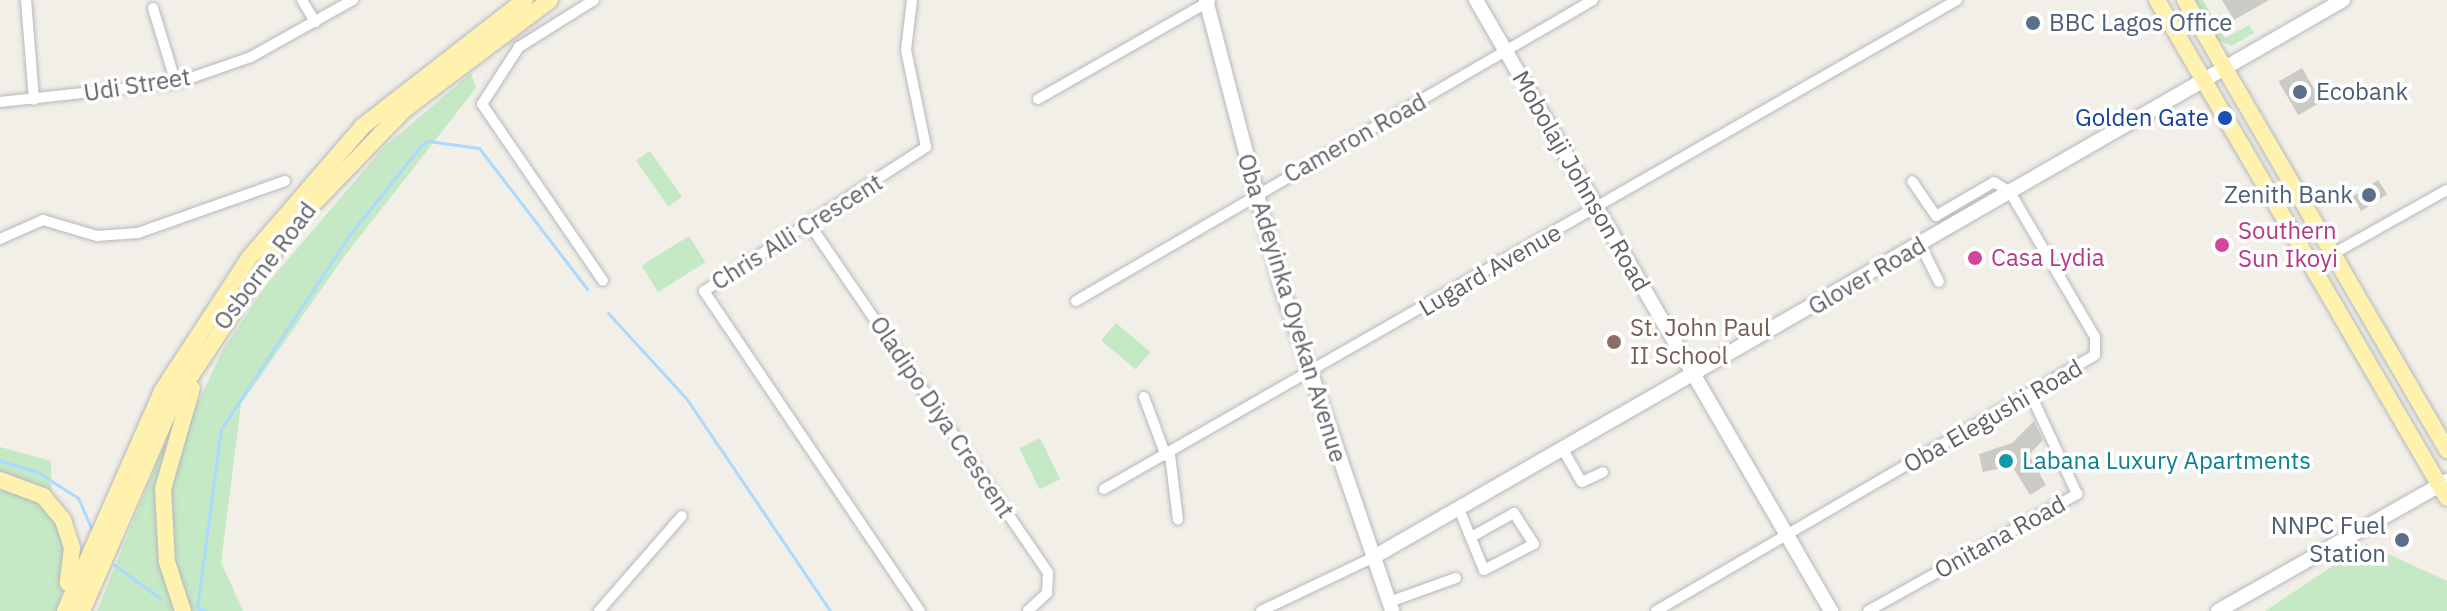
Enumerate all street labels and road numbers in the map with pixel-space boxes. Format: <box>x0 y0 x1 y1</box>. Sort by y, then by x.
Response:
street label: Udi Street <box>82 62 192 108</box>
street label: Mobolaji Johnson Road <box>1506 66 1656 296</box>
street label: Cameron Road <box>1279 87 1431 189</box>
street label: Oba Adeyinka Oyekan Avenue <box>1231 150 1353 466</box>
street label: Chris Alli Crescent <box>706 168 888 296</box>
street label: Osborne Road <box>208 196 322 336</box>
street label: Lugard Avenue <box>1414 218 1566 322</box>
street label: Glover Road <box>1803 231 1931 321</box>
street label: Oladipo Diya Crescent <box>864 311 1020 523</box>
street label: Oba Elegushi Road <box>1899 353 2087 479</box>
street label: Onitana Road <box>1930 489 2070 585</box>

